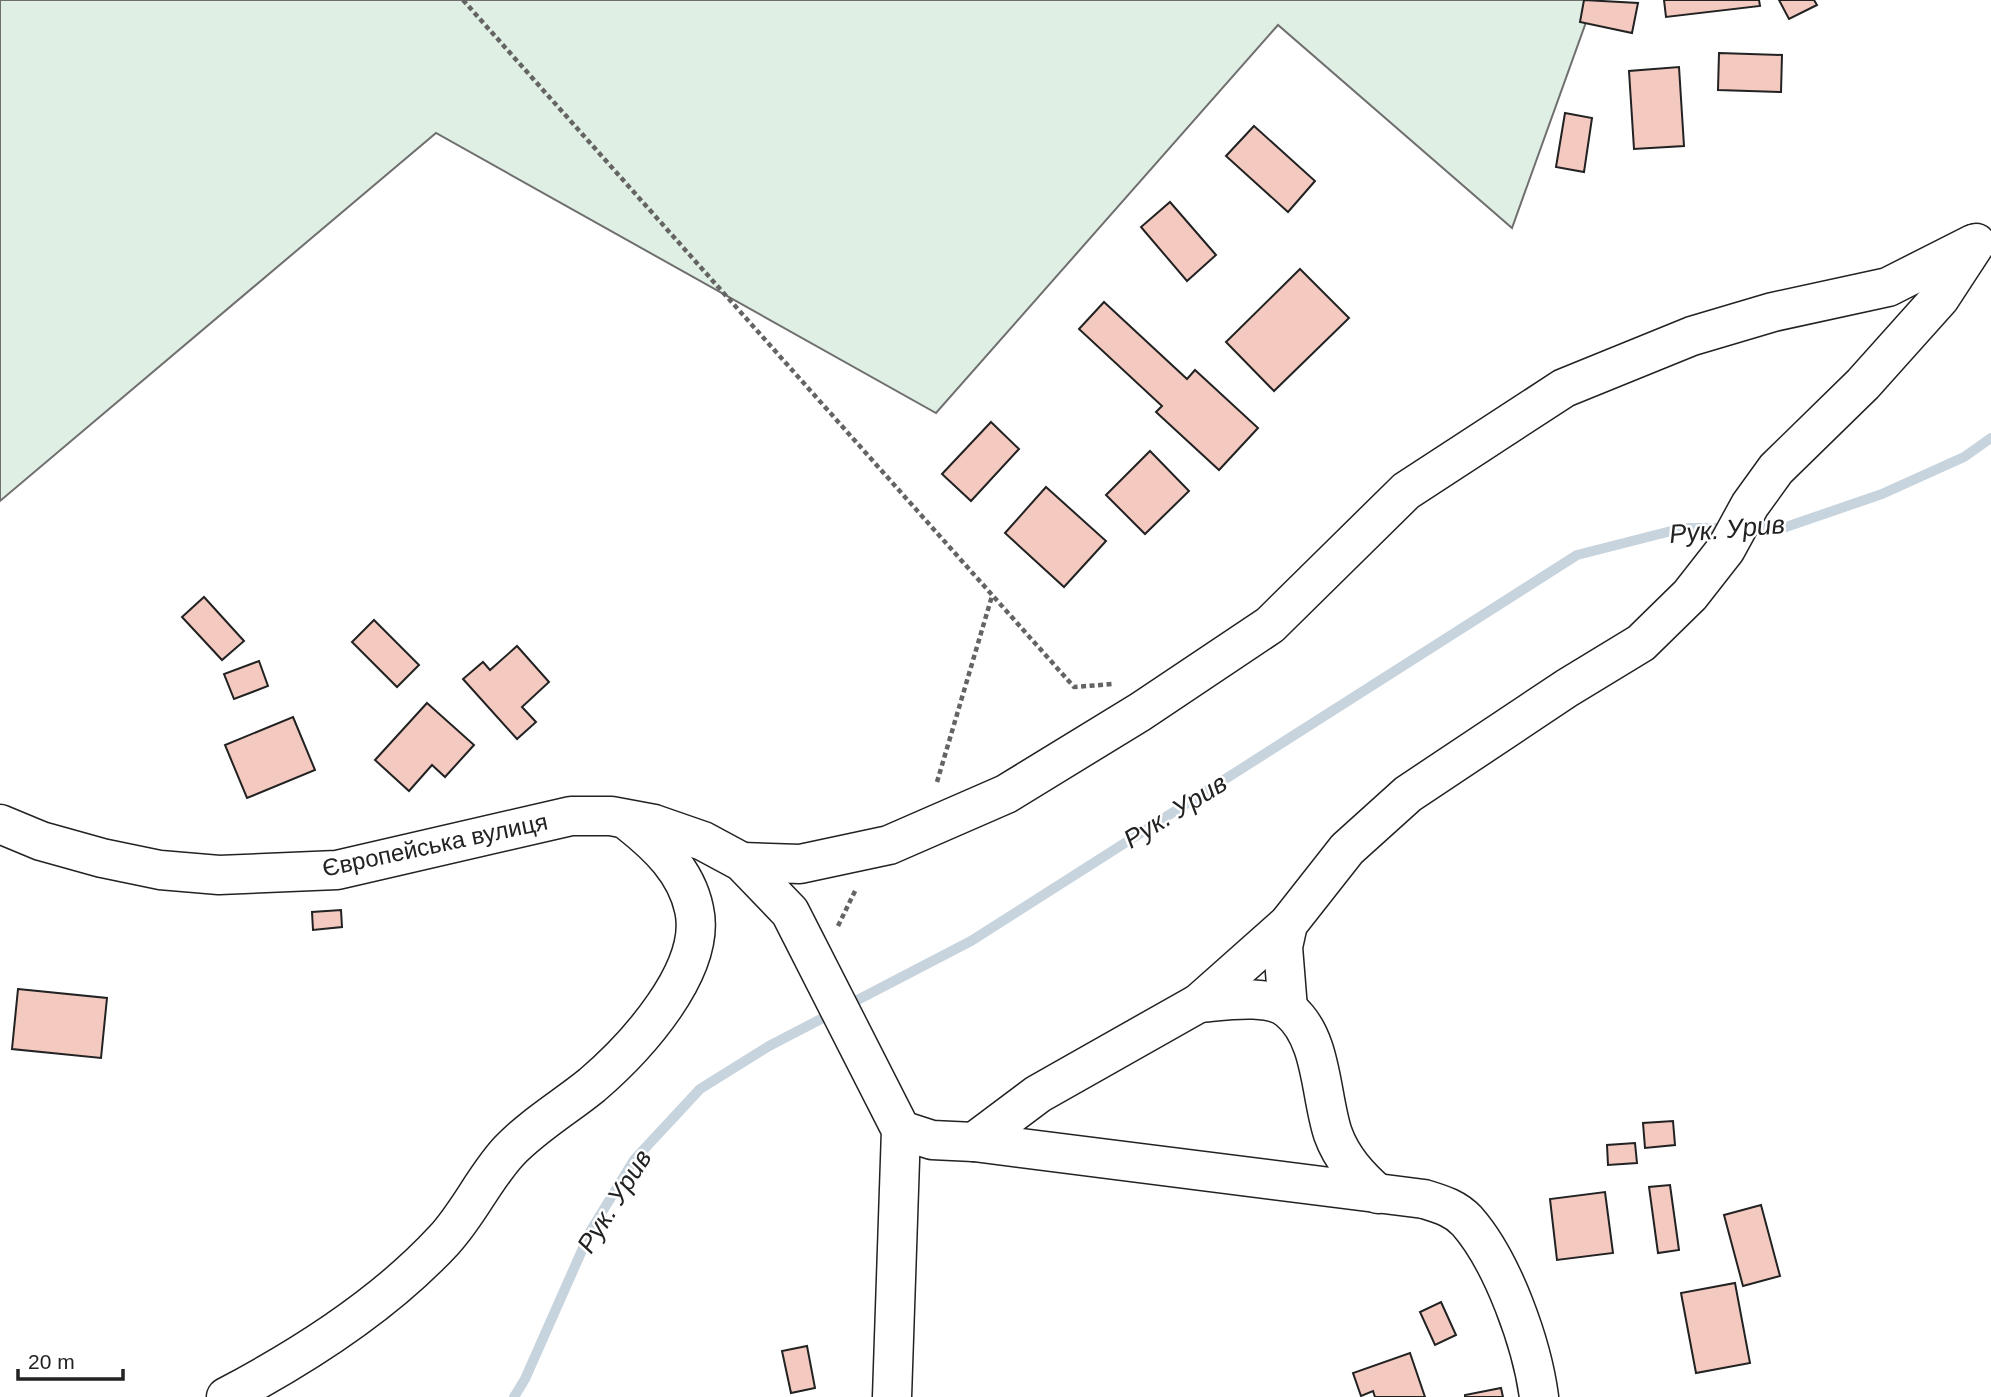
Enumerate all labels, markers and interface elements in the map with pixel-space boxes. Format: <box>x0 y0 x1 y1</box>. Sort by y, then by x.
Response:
water label: Рук. Урив <box>1668 509 1786 549</box>
water label: Рук. Урив <box>1118 768 1232 854</box>
street label: Європейська вулиця <box>320 807 550 882</box>
water label: Рук. Урив <box>571 1144 657 1258</box>
scale bar <box>18 1338 122 1382</box>
text: 20 m <box>28 1350 75 1373</box>

